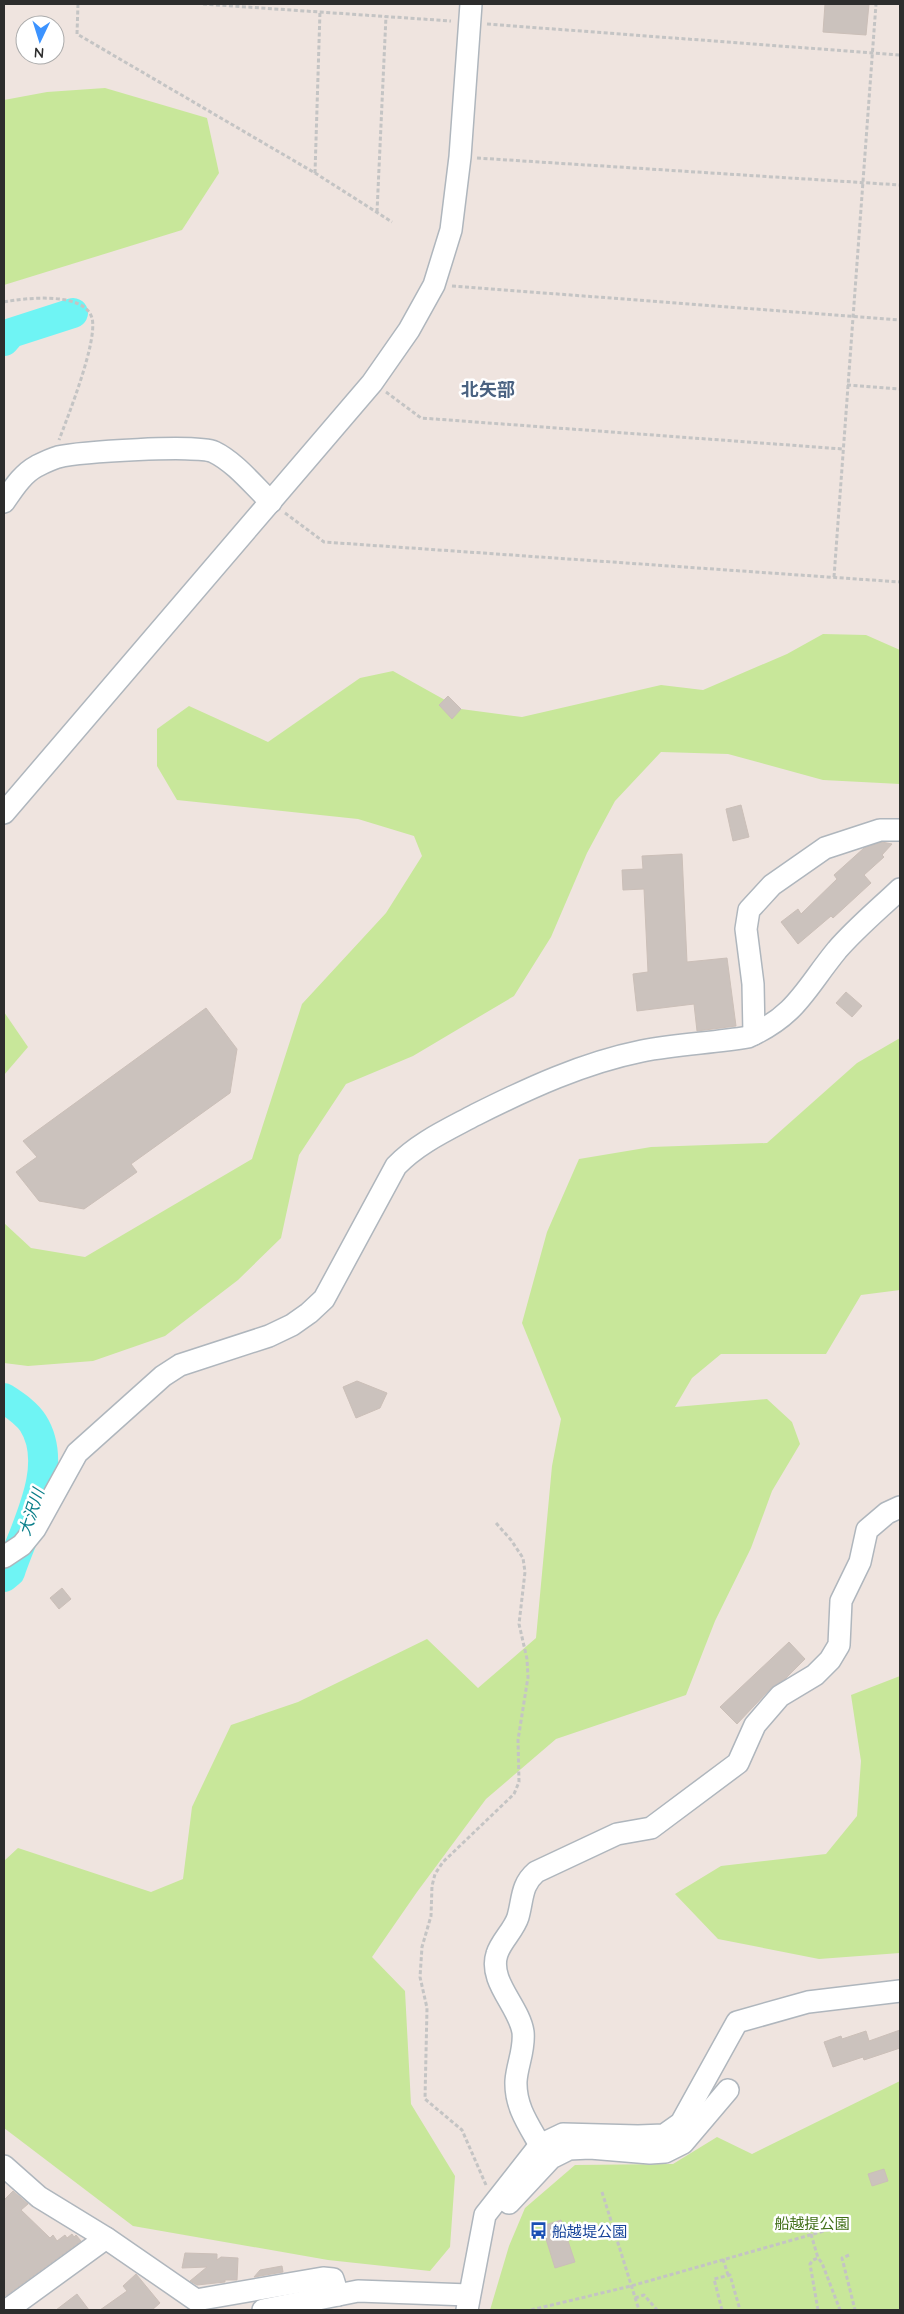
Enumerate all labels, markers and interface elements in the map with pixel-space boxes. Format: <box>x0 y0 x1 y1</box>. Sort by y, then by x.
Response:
north arrow <box>15 15 65 65</box>
text: N <box>33 44 45 62</box>
district label: 北矢部 <box>461 378 515 401</box>
water label: 大沢川 <box>14 1484 49 1538</box>
park label: 船越提公園 <box>774 2214 850 2233</box>
bus stop icon: 船越堤公園 <box>528 2221 548 2241</box>
place label: 船越堤公園 <box>552 2222 627 2241</box>

